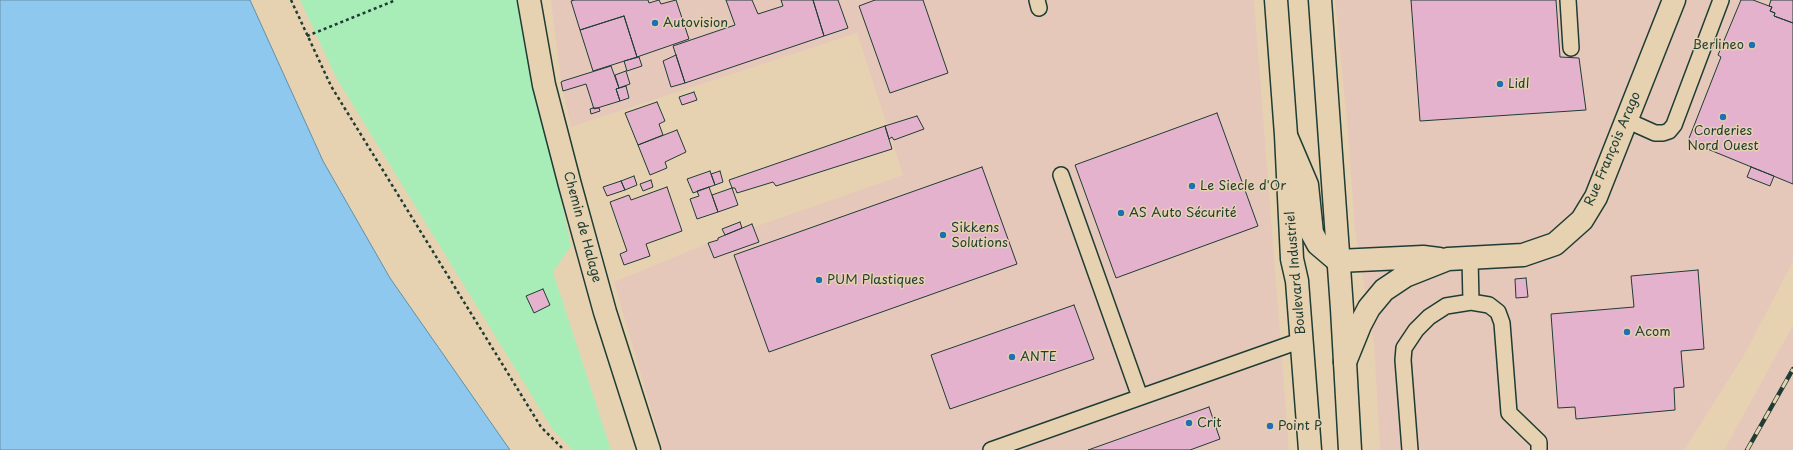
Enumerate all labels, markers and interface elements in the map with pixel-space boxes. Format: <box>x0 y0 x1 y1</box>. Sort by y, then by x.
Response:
place label: Autovision <box>663 15 728 31</box>
marker: Autovision <box>650 18 660 28</box>
place label: Berlineo <box>1692 37 1744 53</box>
marker: Berlineo <box>1747 40 1757 50</box>
place label: Lidl <box>1508 76 1529 92</box>
marker: Lidl <box>1495 79 1505 89</box>
street label: Rue François Arago <box>1582 89 1644 209</box>
marker: Corderies Nord Ouest <box>1718 112 1728 122</box>
place label: Corderies Nord Ouest <box>1687 123 1759 154</box>
street label: Chemin de Halage <box>560 170 604 284</box>
place label: Le Siecle d'Or <box>1200 178 1286 194</box>
marker: Le Siecle d'Or <box>1187 181 1197 191</box>
place label: AS Auto Sécurité <box>1129 205 1237 221</box>
marker: AS Auto Sécurité <box>1116 208 1126 218</box>
street label: Boulevard Industriel <box>1283 211 1309 335</box>
place label: Sikkens Solutions <box>951 220 1008 251</box>
marker: Sikkens Solutions <box>938 230 948 240</box>
place label: PUM Plastiques <box>827 272 924 288</box>
marker: PUM Plastiques <box>814 275 824 285</box>
place label: Acom <box>1635 324 1671 340</box>
marker: Acom <box>1622 327 1632 337</box>
place label: ANTE <box>1020 349 1057 365</box>
marker: ANTE <box>1007 352 1017 362</box>
place label: Crit <box>1197 415 1222 431</box>
marker: Crit <box>1184 418 1194 428</box>
place label: Point P <box>1278 418 1322 434</box>
marker: Point P <box>1265 421 1275 431</box>

